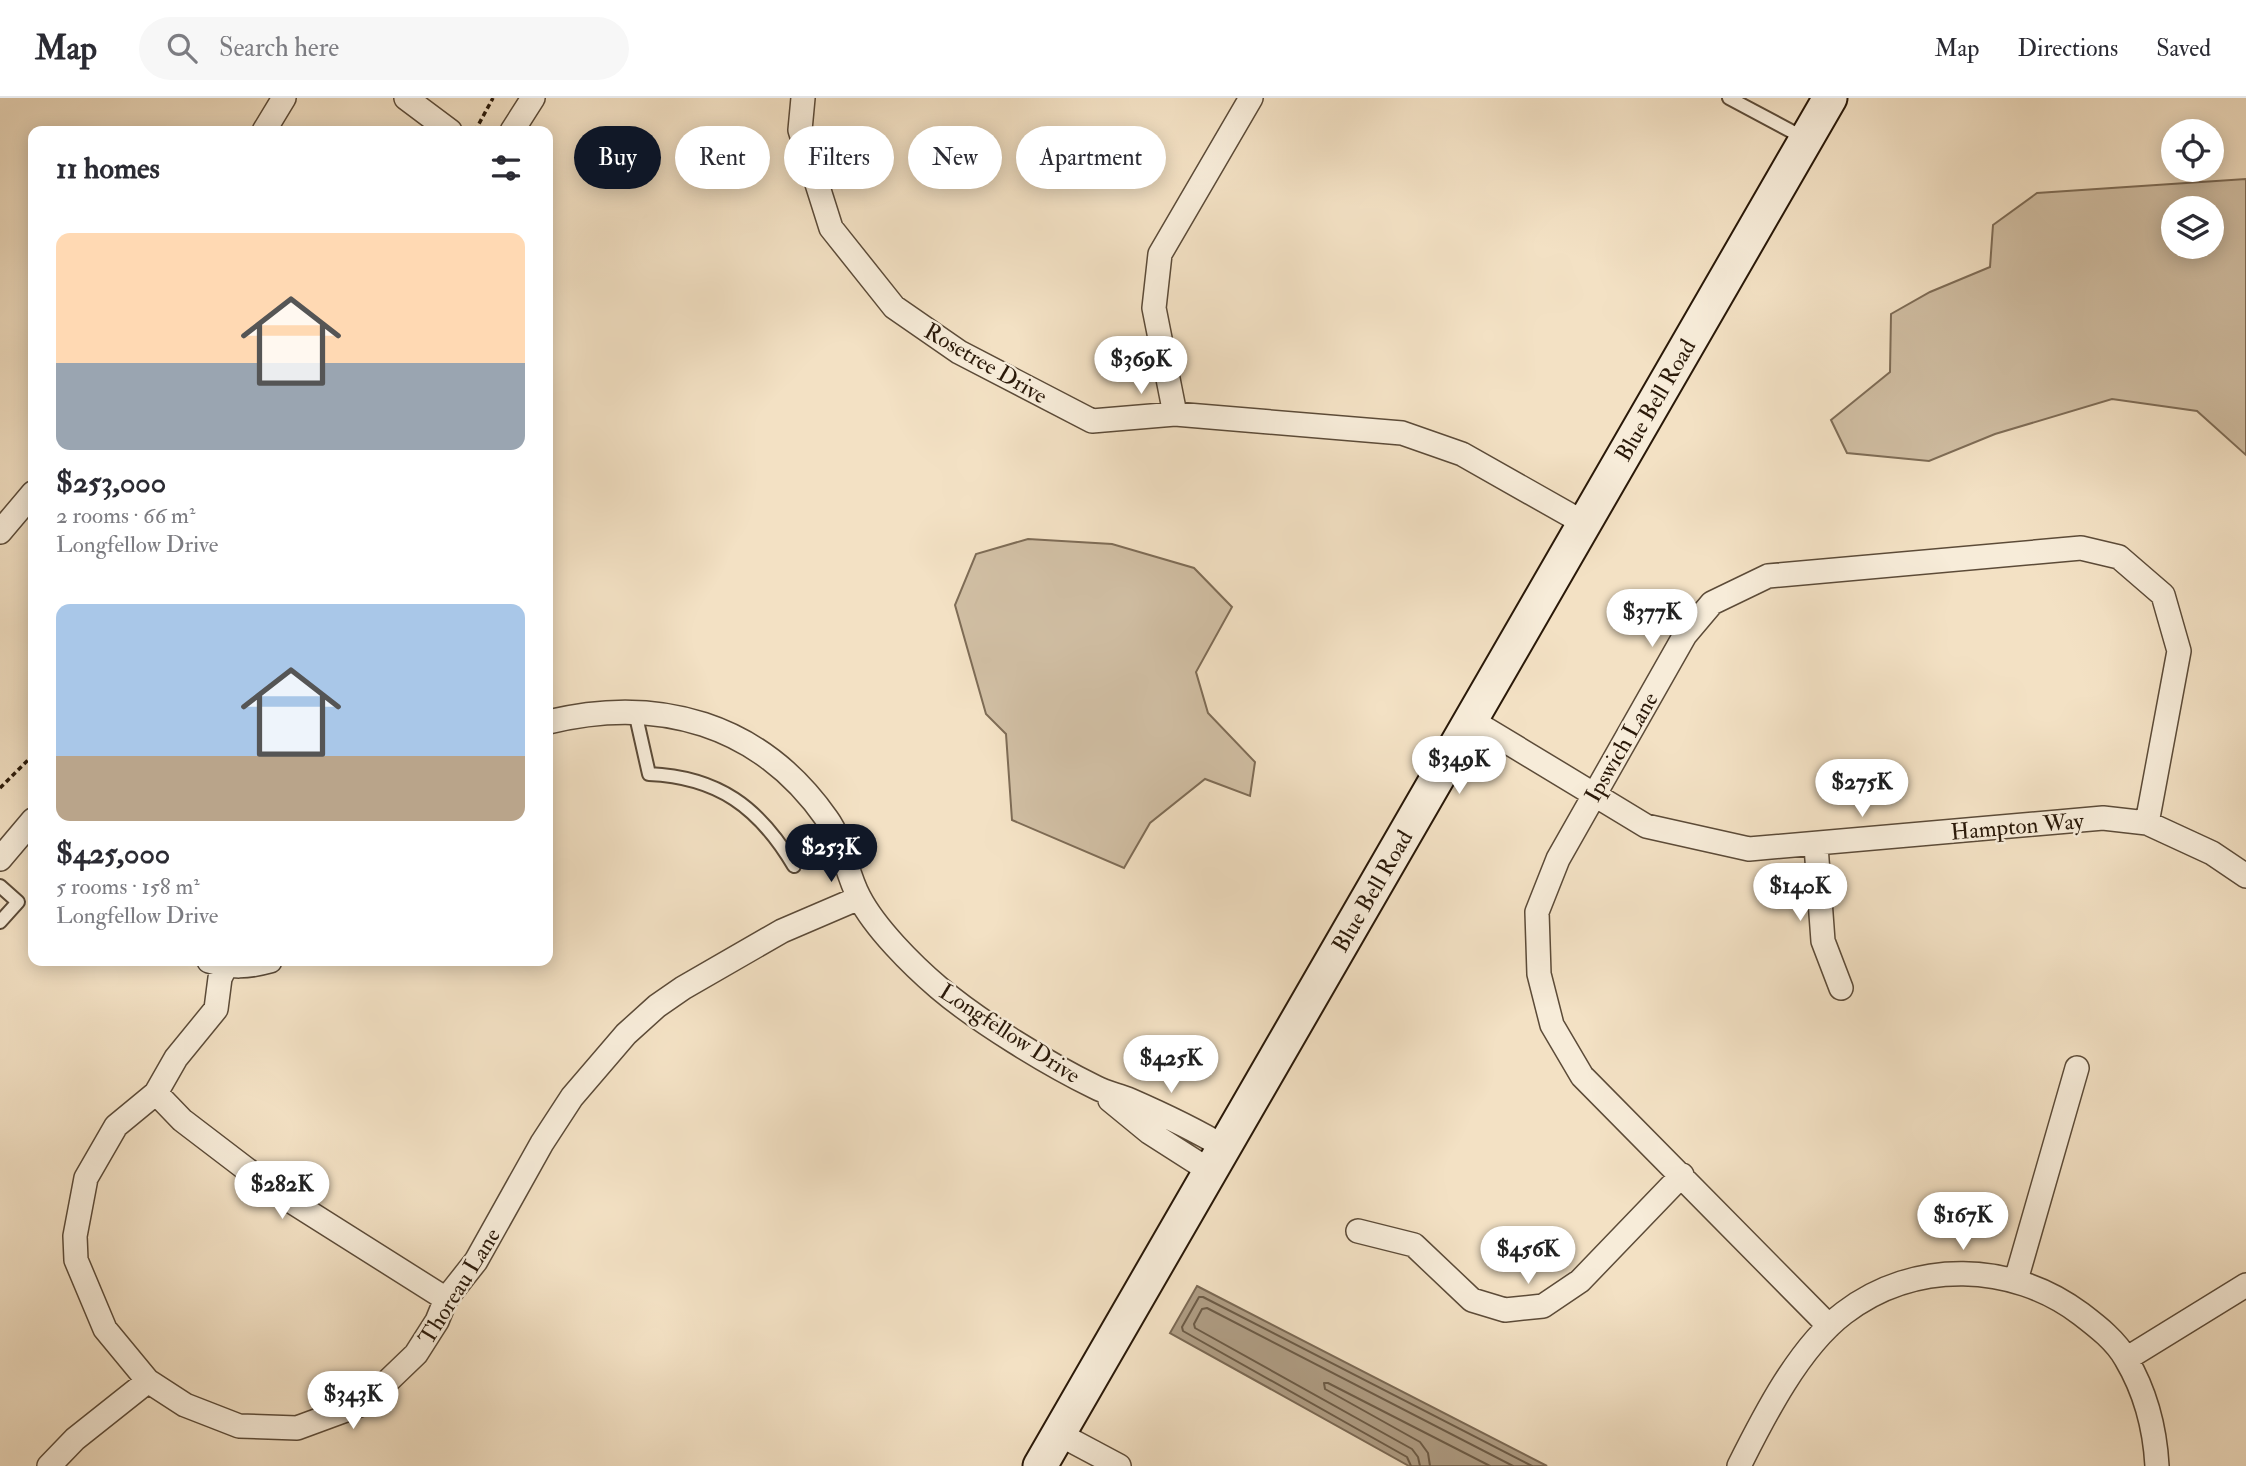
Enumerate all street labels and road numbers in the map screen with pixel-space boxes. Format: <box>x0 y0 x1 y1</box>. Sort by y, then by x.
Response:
street label: Rosetree Drive <box>919 317 1053 411</box>
street label: Blue Bell Road <box>1609 334 1702 467</box>
street label: Ipswich Lane <box>1578 687 1666 808</box>
street label: Hampton Way <box>1949 806 2086 848</box>
street label: Blue Bell Road <box>1326 825 1419 958</box>
street label: Longfellow Drive <box>934 977 1086 1090</box>
street label: Thoreau Lane <box>412 1222 507 1350</box>

